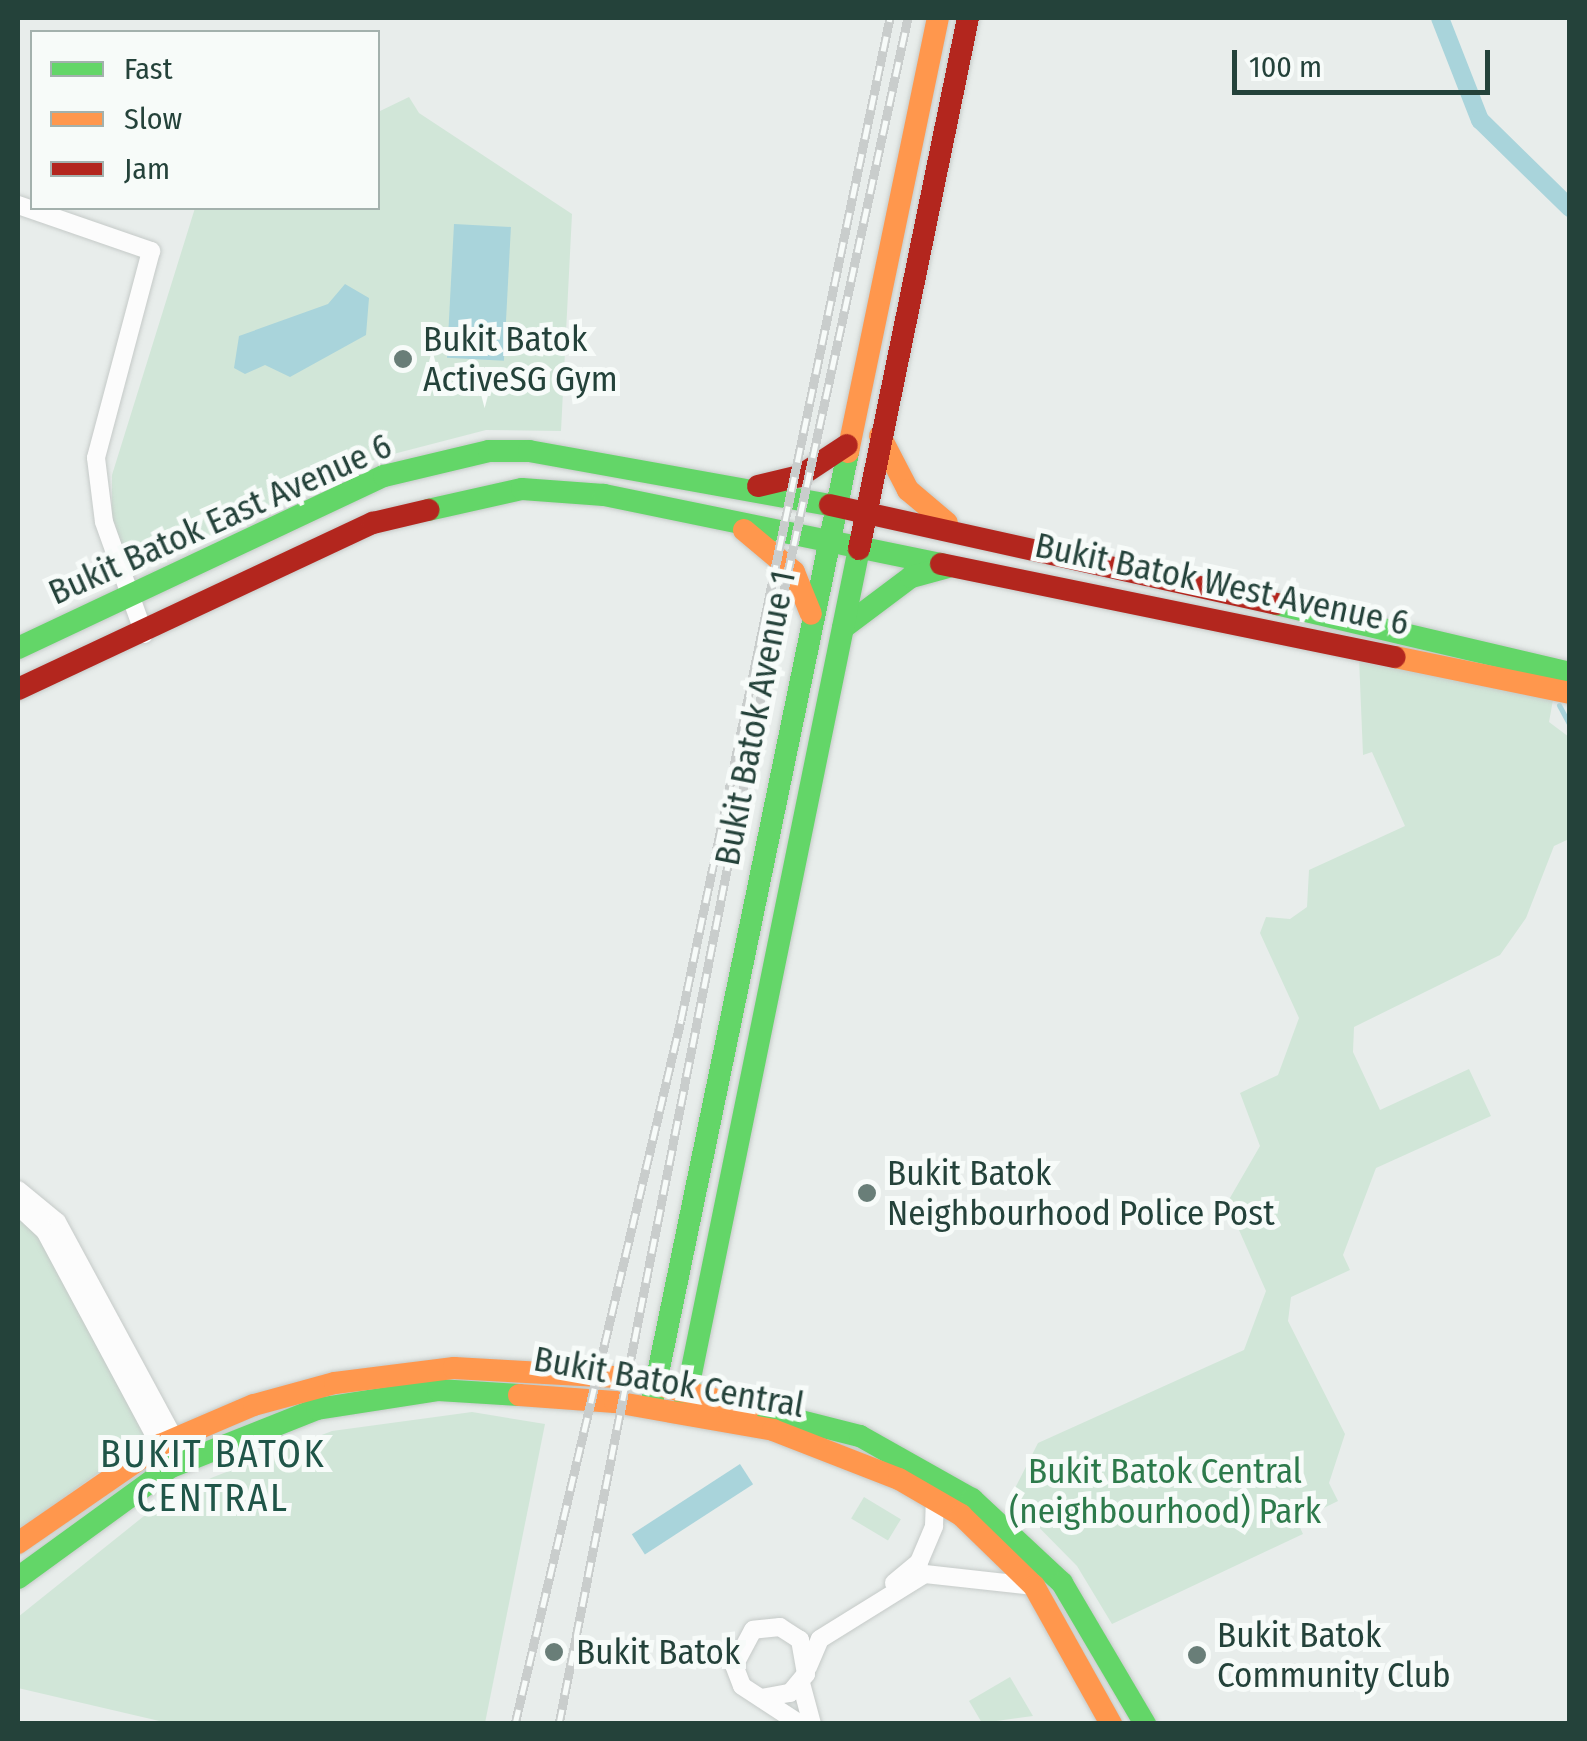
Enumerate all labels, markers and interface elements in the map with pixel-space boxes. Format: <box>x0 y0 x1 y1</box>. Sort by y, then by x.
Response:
legend <box>30 30 380 210</box>
scale bar <box>1237 30 1494 92</box>
text: 100 m <box>1249 49 1322 85</box>
text: Fast <box>124 51 172 87</box>
text: Slow <box>124 101 182 137</box>
text: Jam <box>124 151 170 187</box>
place label: Bukit Batok ActiveSG Gym <box>423 318 618 400</box>
marker: Bukit Batok ActiveSG Gym <box>392 348 414 370</box>
street label: Bukit Batok East Avenue 6 <box>42 424 398 614</box>
street label: Bukit Batok West Avenue 6 <box>1031 524 1413 644</box>
street label: Bukit Batok Avenue 1 <box>706 567 804 869</box>
place label: Bukit Batok Neighbourhood Police Post <box>887 1152 1275 1234</box>
marker: Bukit Batok Neighbourhood Police Post <box>856 1182 878 1204</box>
street label: Bukit Batok Central <box>531 1338 807 1426</box>
district label: BUKIT BATOK CENTRAL <box>100 1432 326 1522</box>
park label: Bukit Batok Central (neighbourhood) Park <box>1009 1450 1321 1532</box>
place label: Bukit Batok Community Club <box>1217 1614 1451 1696</box>
place label: Bukit Batok <box>576 1631 740 1673</box>
marker: Bukit Batok <box>541 1639 567 1665</box>
marker: Bukit Batok Community Club <box>1186 1644 1208 1666</box>

